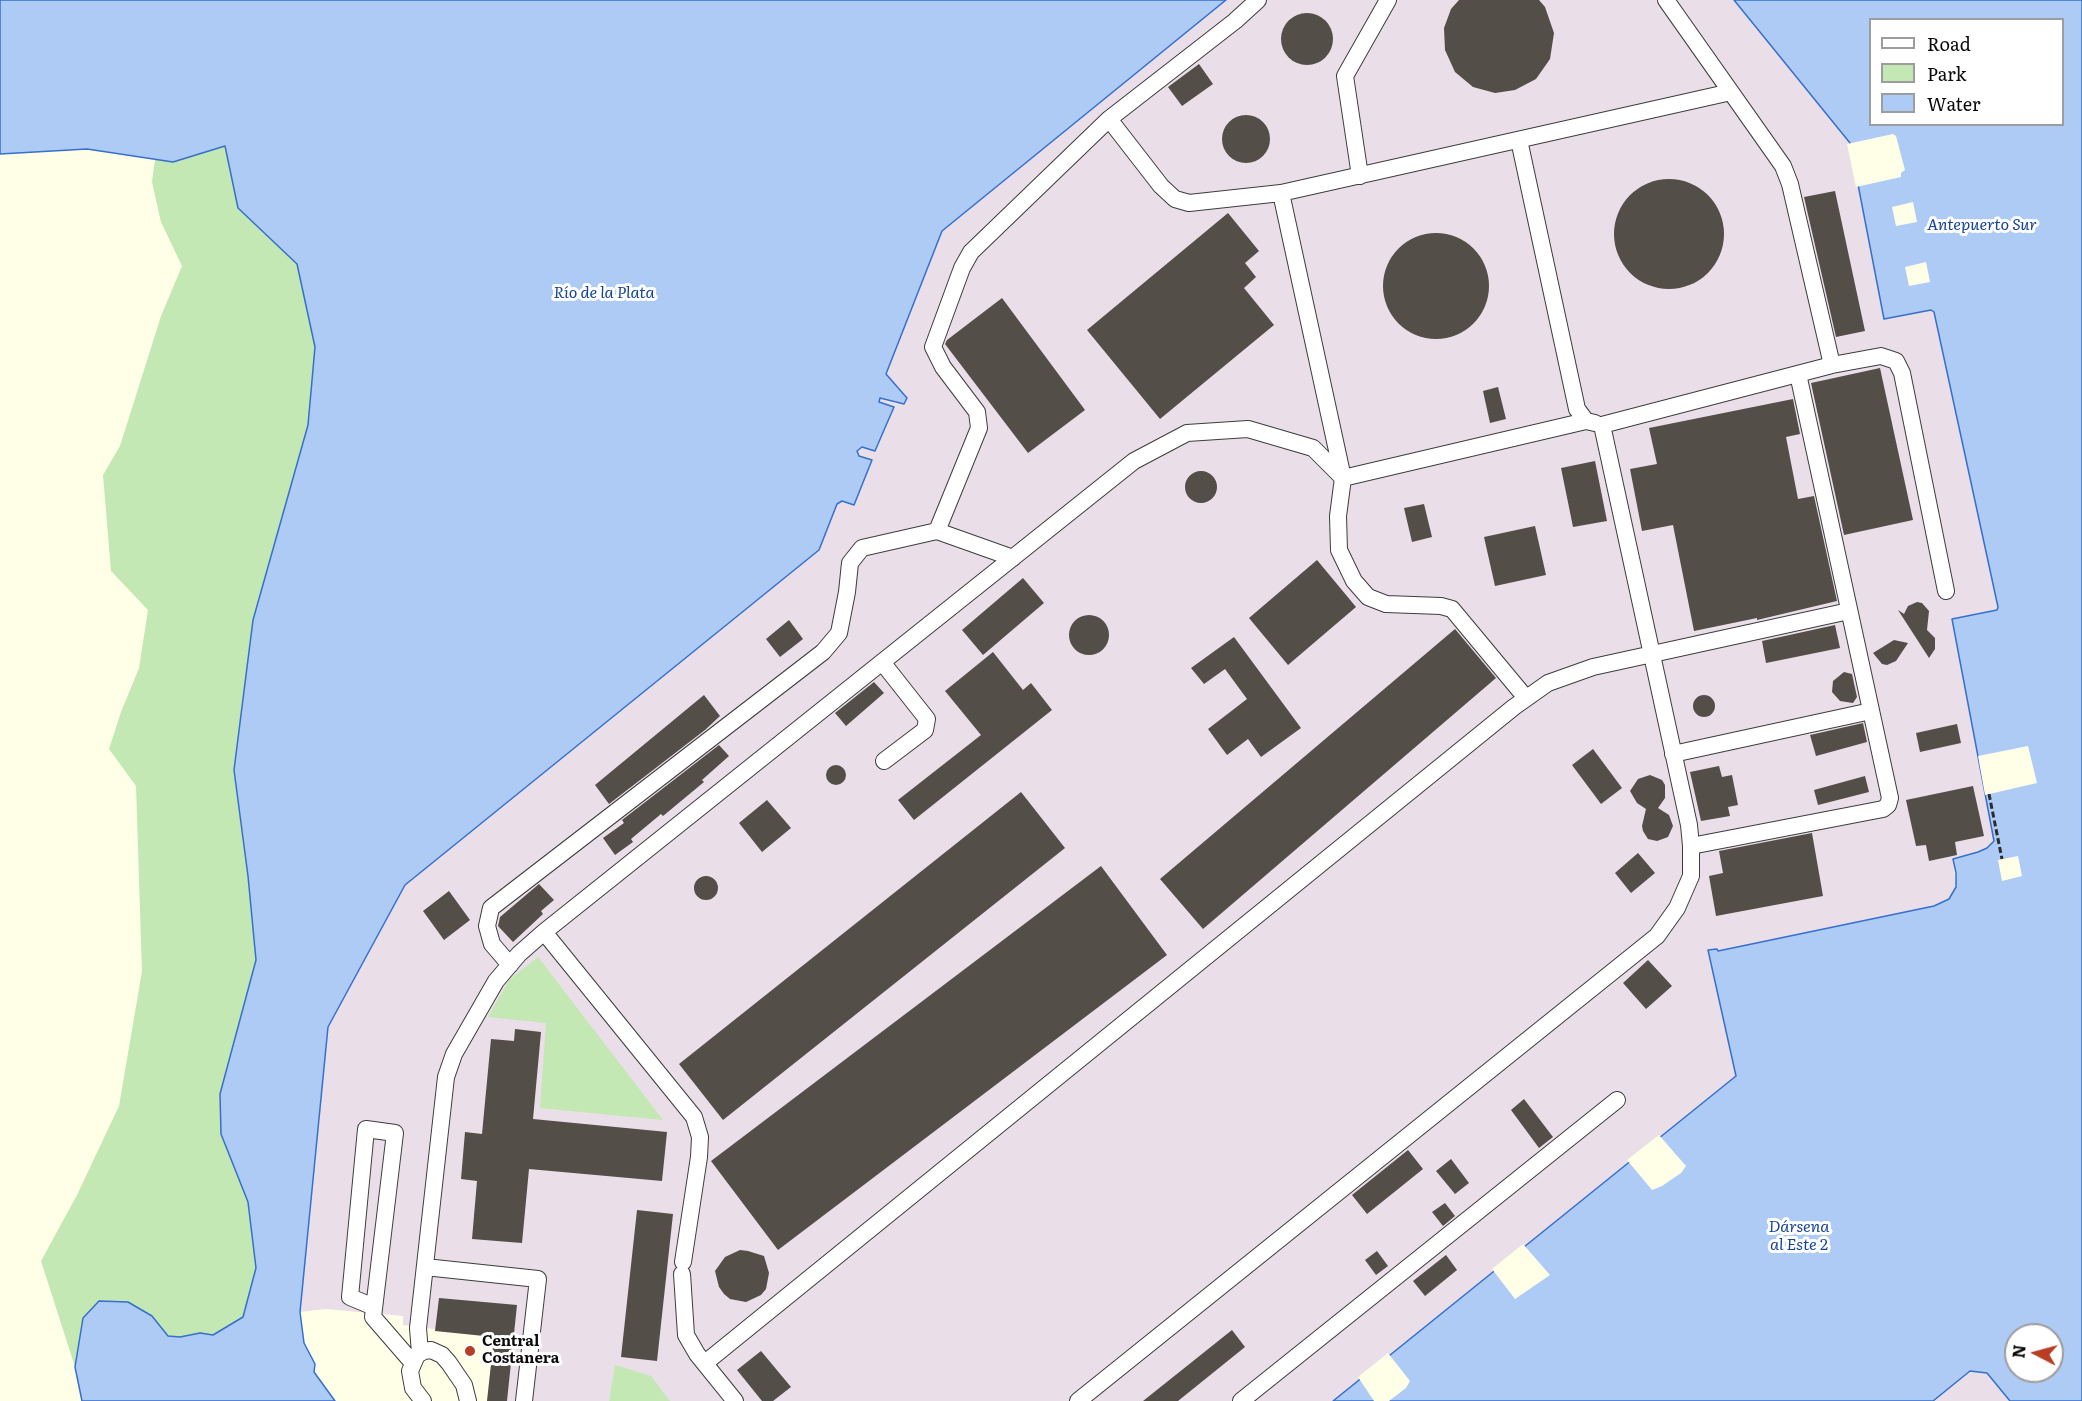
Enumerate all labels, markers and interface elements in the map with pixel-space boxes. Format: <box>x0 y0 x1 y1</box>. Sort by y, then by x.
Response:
legend <box>1869 18 2064 126</box>
text: Road <box>1927 30 1971 57</box>
text: Park <box>1927 60 1966 87</box>
text: Water <box>1927 90 1980 117</box>
water label: Antepuerto Sur <box>1927 215 2037 235</box>
water label: Río de la Plata <box>553 283 655 303</box>
water label: Dársena al Este 2 <box>1769 1217 1829 1255</box>
north arrow <box>2004 1323 2064 1383</box>
place label: Central Costanera <box>482 1333 559 1368</box>
text: N <box>2005 1343 2031 1359</box>
marker: Central Costanera <box>463 1344 477 1358</box>

